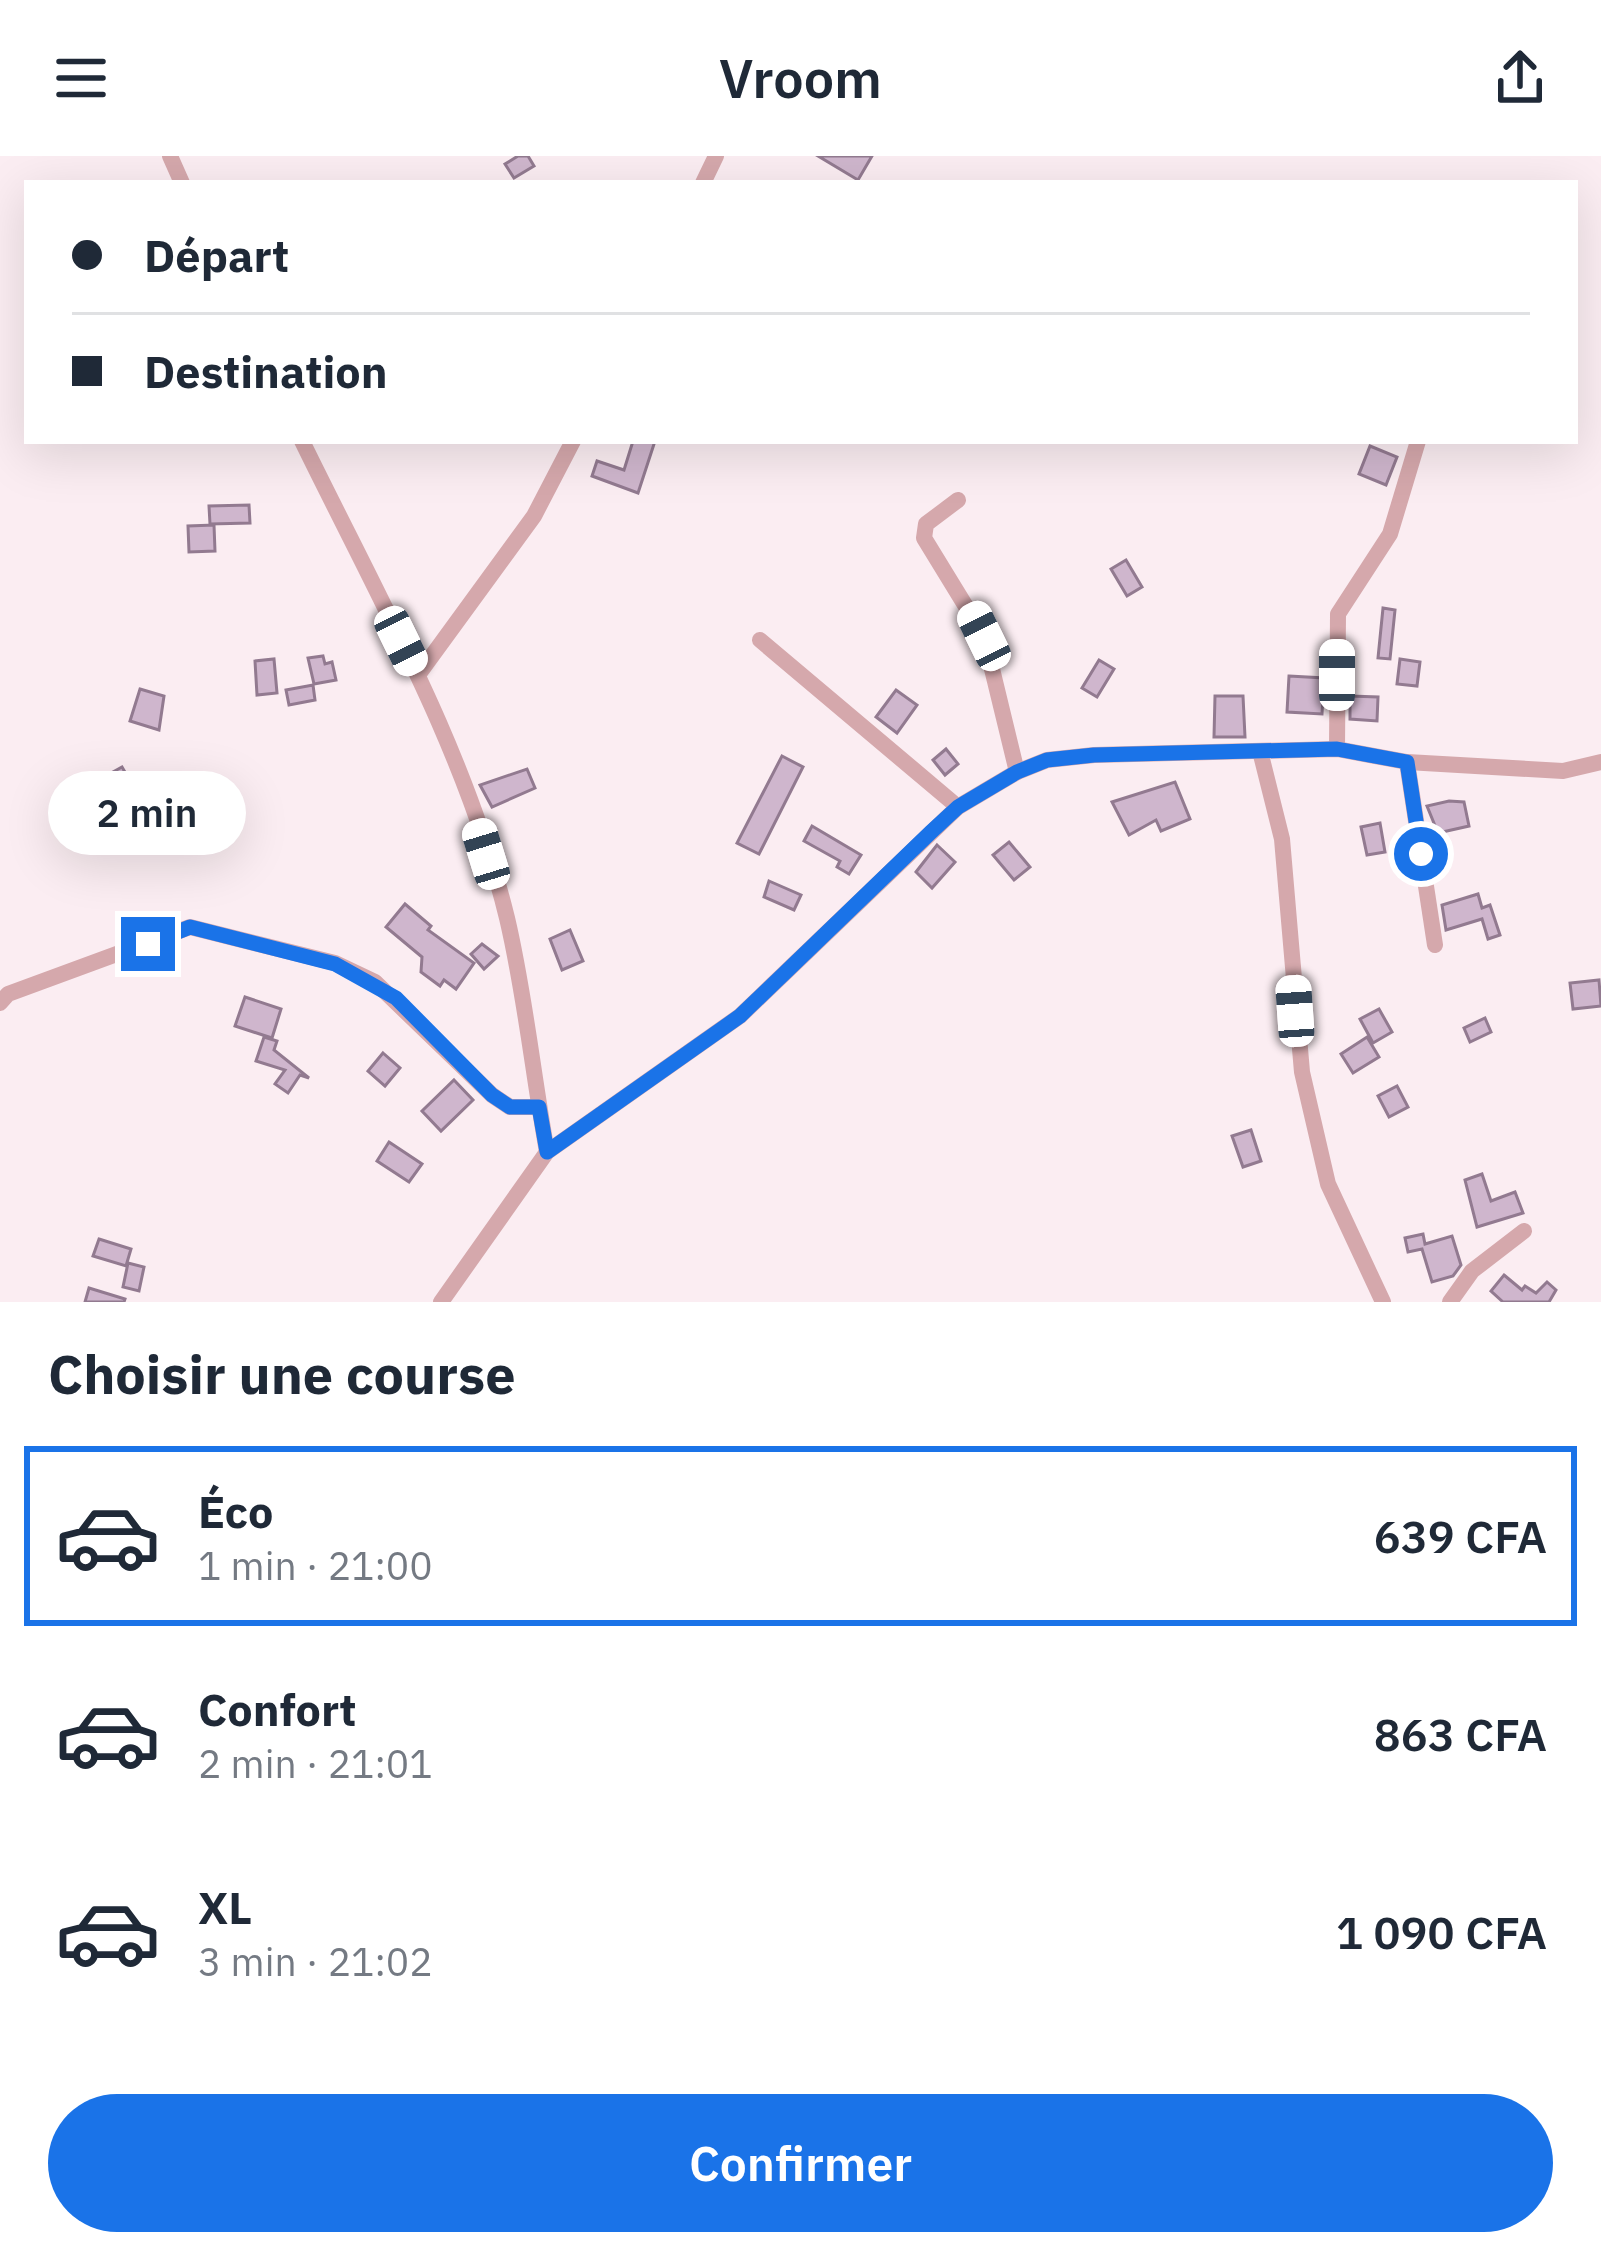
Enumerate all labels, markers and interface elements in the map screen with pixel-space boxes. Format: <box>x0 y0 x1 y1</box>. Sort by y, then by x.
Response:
text: Vroom <box>719 43 882 113</box>
icon: menu <box>48 45 114 111</box>
icon: share <box>1487 45 1553 111</box>
text: Départ <box>144 226 289 284</box>
text: Destination <box>144 342 388 400</box>
car <box>952 596 1016 676</box>
car <box>369 601 433 681</box>
car <box>1319 639 1355 711</box>
callout: 2 min <box>49 770 247 854</box>
text: 2 min <box>97 787 197 838</box>
car <box>458 814 514 894</box>
route start <box>1394 827 1448 881</box>
route end <box>121 917 175 971</box>
car <box>1275 974 1315 1048</box>
text: Choisir une course <box>48 1339 516 1409</box>
icon: car <box>54 1482 162 1590</box>
text: Éco <box>198 1482 273 1540</box>
text: 639 CFA <box>1374 1507 1547 1565</box>
text: 1 min · 21:00 <box>198 1540 433 1591</box>
icon: car <box>54 1680 162 1788</box>
text: Confort <box>198 1680 357 1738</box>
text: 863 CFA <box>1374 1705 1547 1763</box>
text: 2 min · 21:01 <box>198 1738 433 1789</box>
icon: car <box>54 1878 162 1986</box>
text: XL <box>198 1878 252 1936</box>
text: 1 090 CFA <box>1336 1903 1547 1961</box>
text: 3 min · 21:02 <box>198 1936 433 1987</box>
button: Confirmer <box>48 2094 1553 2232</box>

